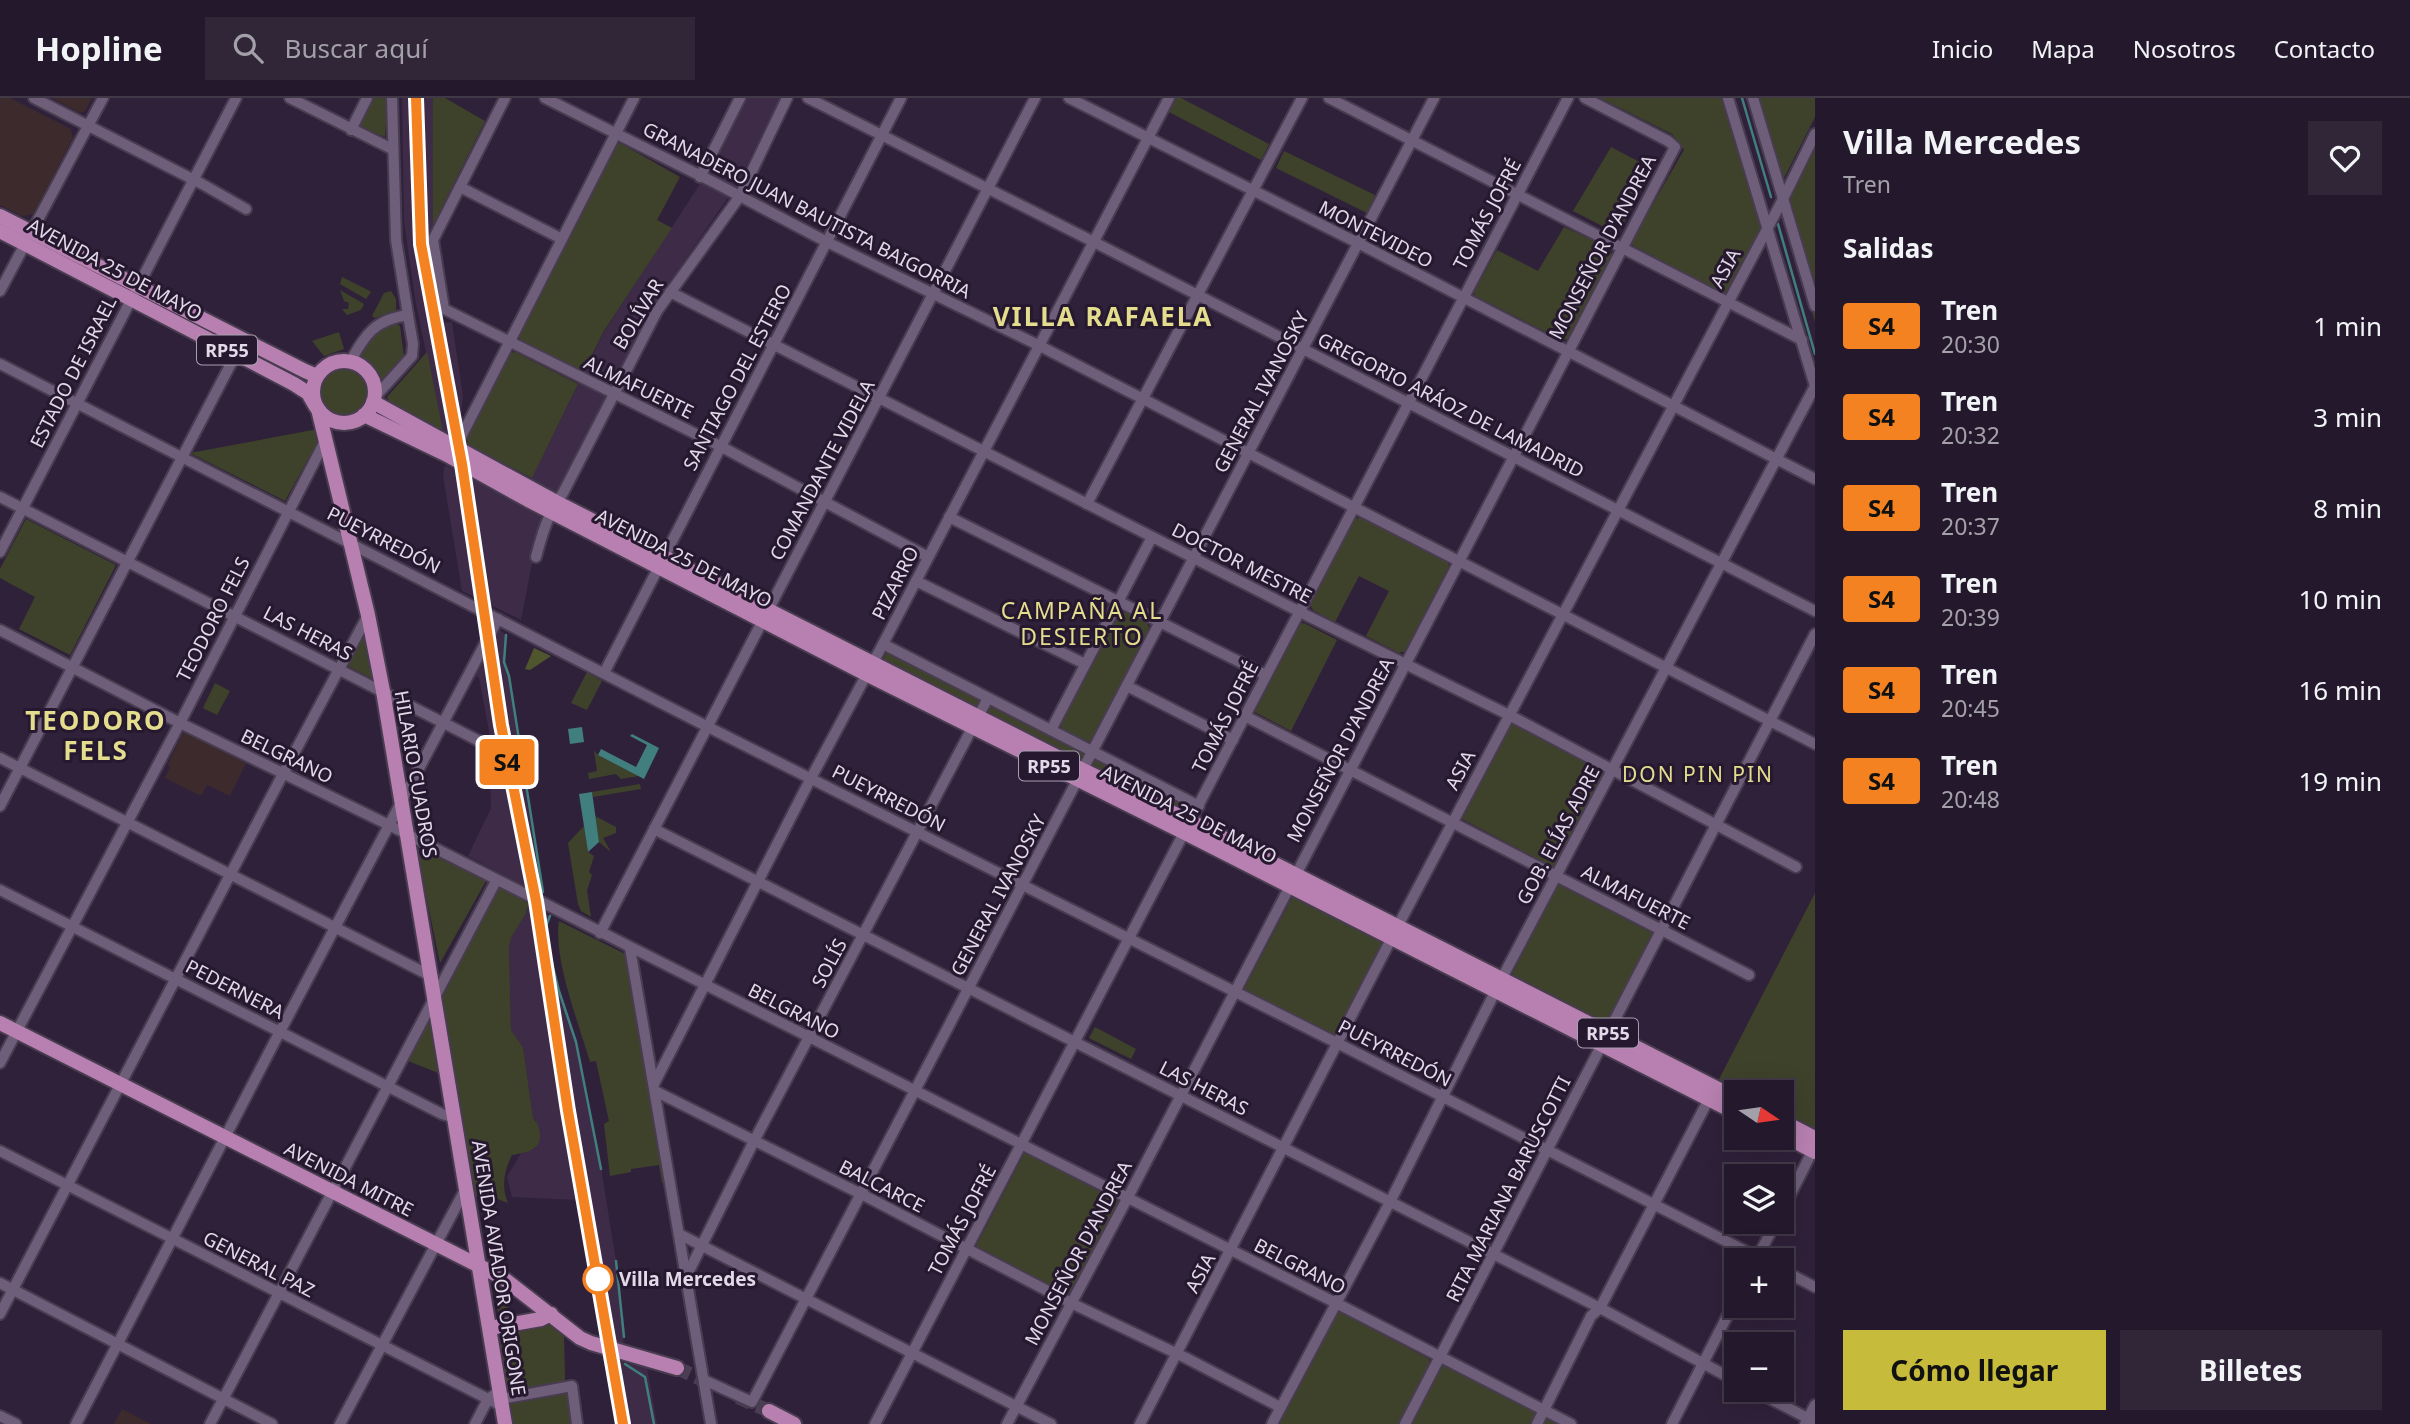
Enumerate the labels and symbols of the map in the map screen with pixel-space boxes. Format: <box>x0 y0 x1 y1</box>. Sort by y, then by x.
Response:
street label: GRANADERO JUAN BAUTISTA BAIGORRIA <box>639 116 976 305</box>
street label: MONSEÑOR D'ANDREA <box>1542 149 1662 344</box>
street label: TOMÁS JOFRÉ <box>1447 154 1527 274</box>
street label: MONTEVIDEO <box>1315 194 1437 274</box>
street label: AVENIDA 25 DE MAYO <box>23 212 207 326</box>
street label: ASIA <box>1704 243 1747 292</box>
street label: BOLÍVAR <box>607 274 669 354</box>
street label: SANTIAGO DEL ESTERO <box>677 279 797 475</box>
street label: ESTADO DE ISRAEL <box>24 292 122 452</box>
district label: VILLA RAFAELA <box>993 298 1213 334</box>
street label: GENERAL IVANOSKY <box>1207 306 1315 477</box>
street label: GREGORIO ARÁOZ DE LAMADRID <box>1313 326 1589 484</box>
road number: RP55 <box>197 336 257 364</box>
street label: ALMAFUERTE <box>580 349 698 425</box>
street label: COMANDANTE VIDELA <box>763 374 881 565</box>
street label: PUEYRREDÓN <box>323 500 445 580</box>
street label: AVENIDA 25 DE MAYO <box>592 502 776 614</box>
street label: DOCTOR MESTRE <box>1168 517 1316 609</box>
street label: PIZARRO <box>865 542 925 624</box>
street label: TEODORO FELS <box>170 552 256 686</box>
district label: CAMPAÑA AL DESIERTO <box>1001 594 1163 652</box>
street label: LAS HERAS <box>259 600 357 666</box>
street label: MONSEÑOR D'ANDREA <box>1280 652 1400 847</box>
street label: TOMÁS JOFRÉ <box>1186 657 1264 777</box>
street label: HILARIO CUADROS <box>388 688 444 860</box>
district label: TEODORO FELS <box>25 702 167 768</box>
street label: BELGRANO <box>237 722 337 790</box>
line badge: S4 <box>476 739 538 785</box>
street label: ASIA <box>1439 745 1482 794</box>
road number: RP55 <box>1019 752 1079 780</box>
street label: PUEYRREDÓN <box>828 758 950 838</box>
street label: AVENIDA 25 DE MAYO <box>1097 758 1281 870</box>
district label: DON PIN PIN <box>1622 760 1774 788</box>
street label: GOB. ELÍAS ADRE <box>1510 761 1606 909</box>
street label: GENERAL IVANOSKY <box>944 809 1052 980</box>
street label: ALMAFUERTE <box>1577 858 1695 936</box>
street label: SOLÍS <box>805 934 853 992</box>
street label: PEDERNERA <box>181 953 289 1025</box>
street label: BELGRANO <box>744 977 844 1045</box>
street label: PUEYRREDÓN <box>1334 1013 1456 1093</box>
road number: RP55 <box>1578 1018 1638 1048</box>
street label: LAS HERAS <box>1155 1055 1253 1121</box>
street label: RITA MARIANA BARUSCOTTI <box>1440 1072 1576 1306</box>
north arrow <box>1724 1080 1794 1150</box>
street label: AVENIDA MITRE <box>280 1135 418 1223</box>
street label: AVENIDA AVIADOR ORIGONE <box>466 1138 532 1398</box>
street label: BALCARCE <box>835 1153 929 1219</box>
street label: MONSEÑOR D'ANDREA <box>1018 1155 1138 1350</box>
street label: TOMÁS JOFRÉ <box>922 1160 1002 1280</box>
street label: GENERAL PAZ <box>199 1225 319 1303</box>
street label: BELGRANO <box>1250 1232 1350 1300</box>
street label: ASIA <box>1179 1248 1222 1297</box>
marker: Villa Mercedes <box>583 1264 613 1294</box>
place label: Villa Mercedes <box>619 1266 756 1292</box>

